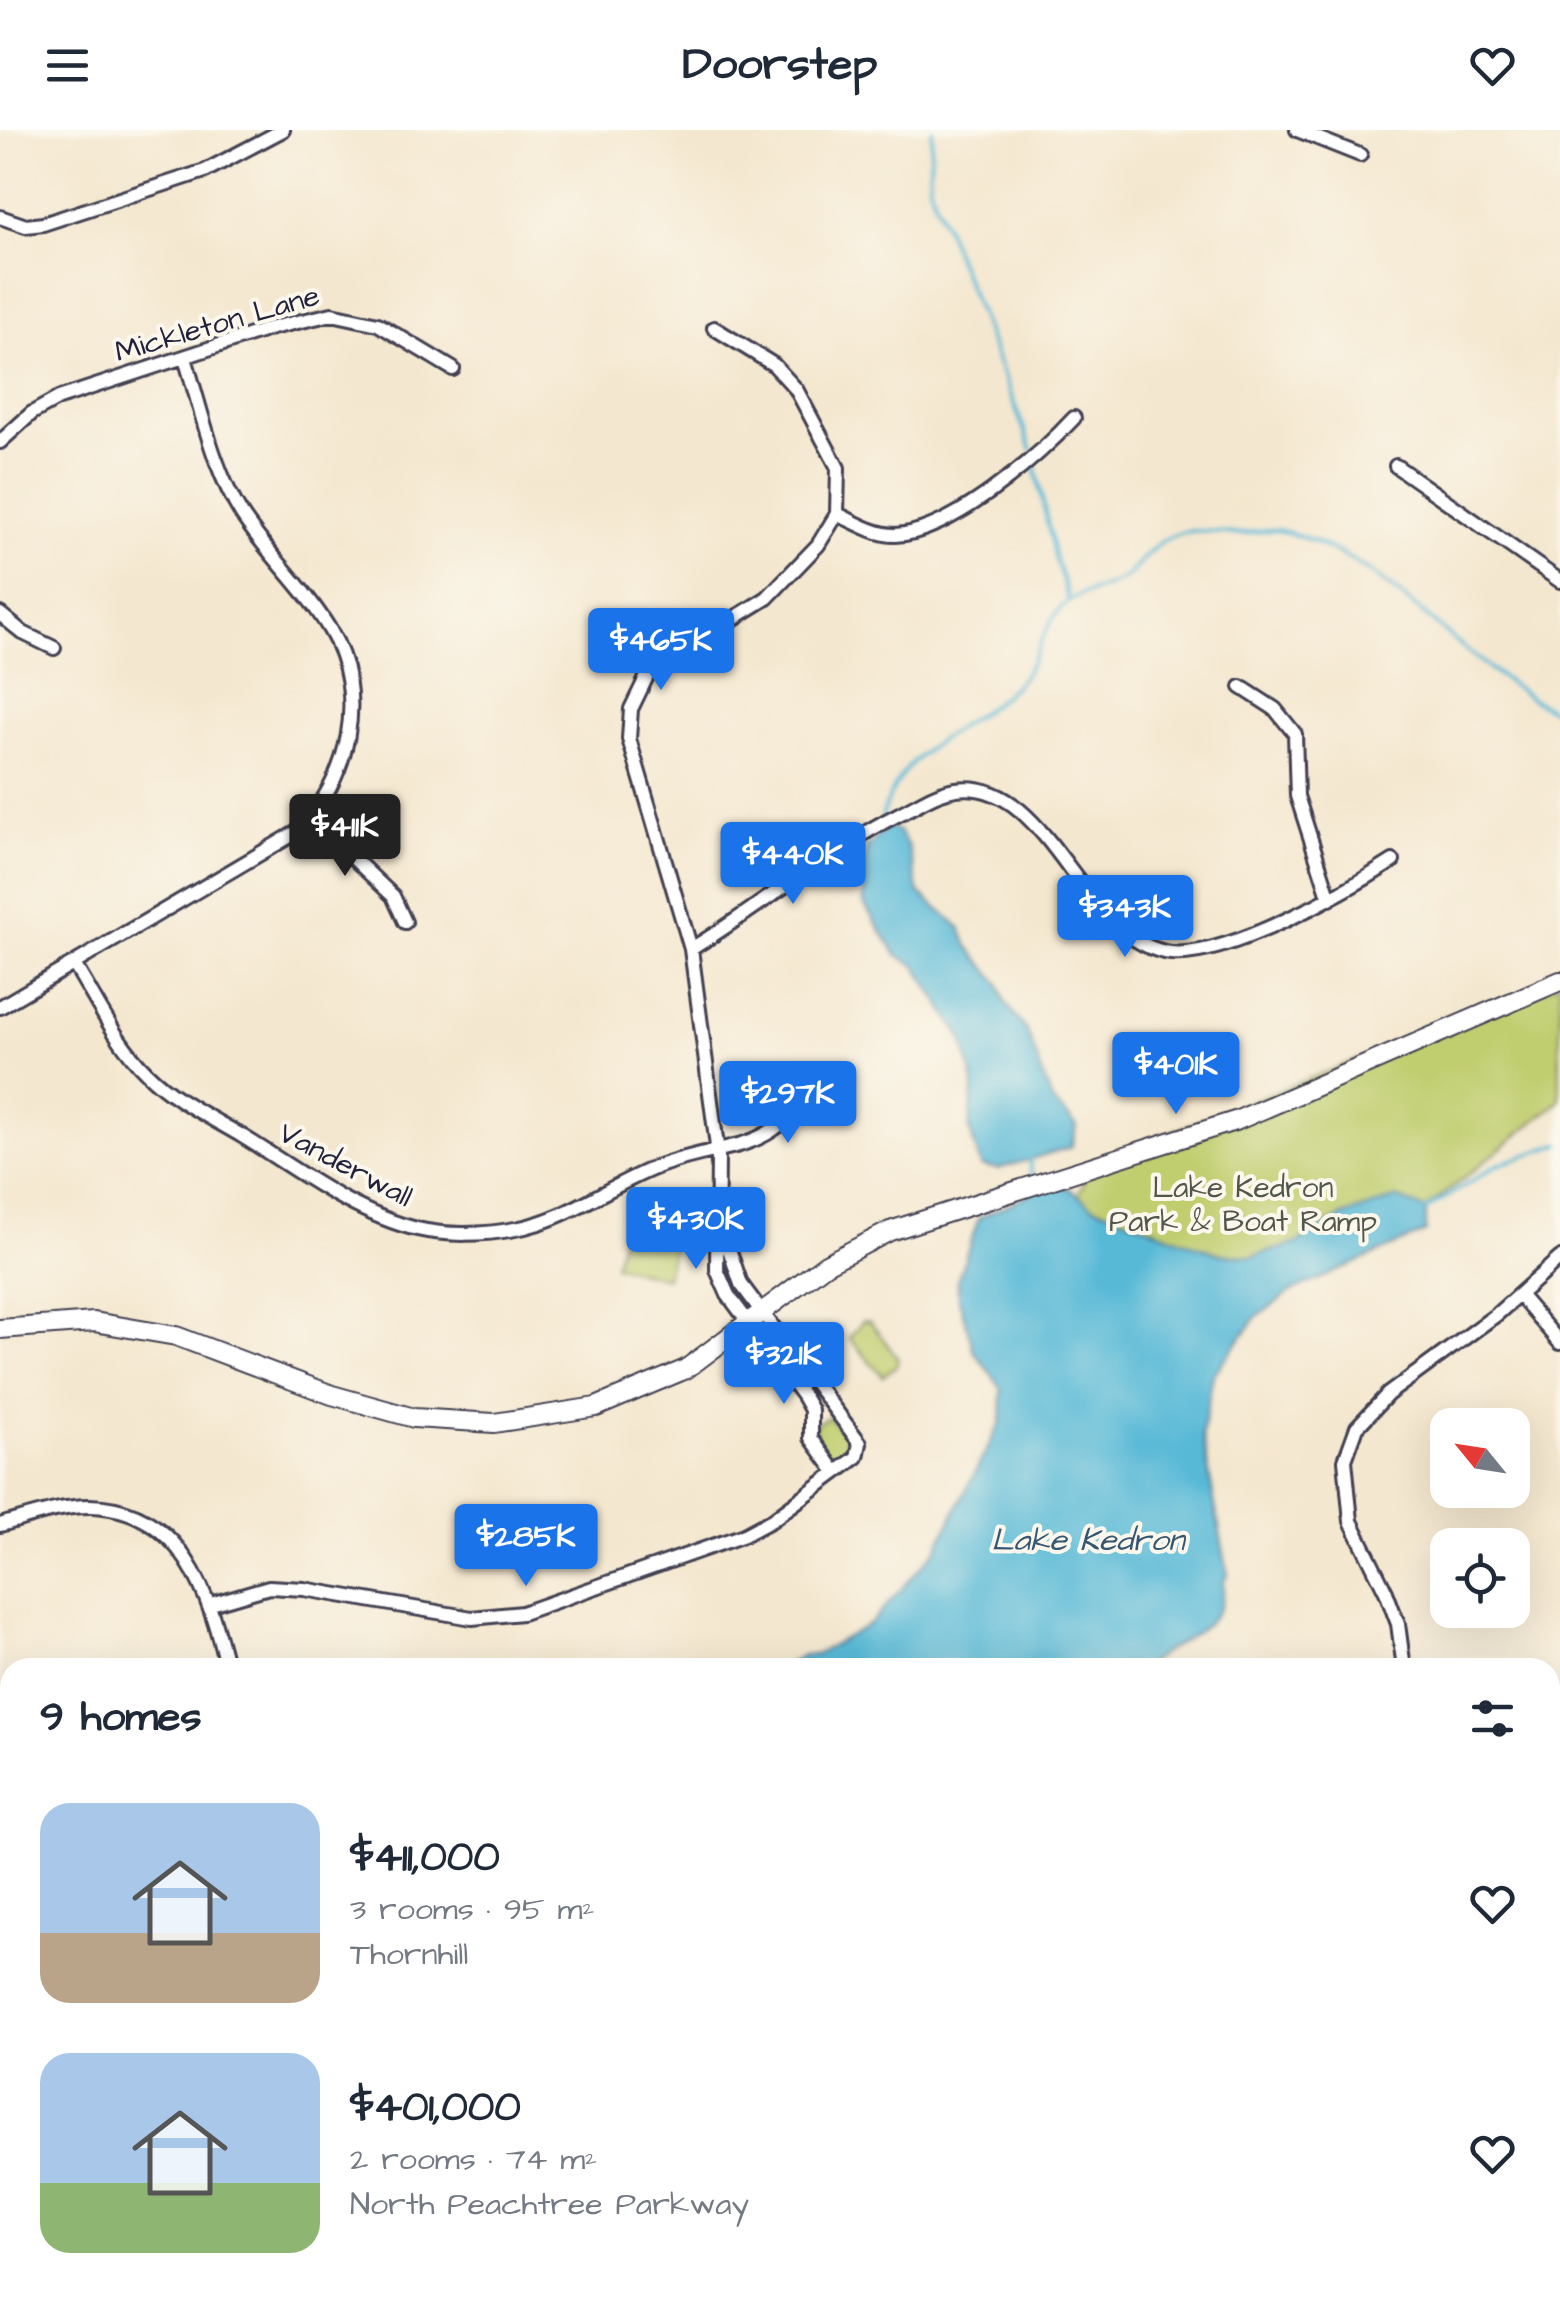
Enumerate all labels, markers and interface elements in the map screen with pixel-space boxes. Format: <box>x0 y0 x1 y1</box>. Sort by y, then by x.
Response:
text: Doorstep <box>683 34 877 96</box>
icon: menu <box>40 38 95 93</box>
icon: heart <box>1465 38 1520 93</box>
street label: Mickleton Lane <box>110 275 324 373</box>
pin: $465K <box>591 608 731 693</box>
text: $465K <box>610 618 712 663</box>
pin: $411K <box>275 794 415 879</box>
text: $411K <box>311 804 379 849</box>
pin: $440K <box>723 822 863 907</box>
text: $440K <box>743 832 843 877</box>
pin: $343K <box>1055 875 1195 960</box>
text: $343K <box>1079 885 1171 930</box>
pin: $401K <box>1106 1032 1246 1117</box>
text: $401K <box>1134 1042 1218 1087</box>
pin: $297K <box>718 1061 858 1146</box>
text: $297K <box>741 1071 835 1116</box>
street label: Vanderwall <box>271 1112 420 1218</box>
park label: Lake Kedron Park & Boat Ramp <box>1109 1167 1377 1243</box>
pin: $430K <box>626 1187 766 1272</box>
text: $430K <box>648 1197 744 1242</box>
pin: $321K <box>714 1322 854 1407</box>
text: $321K <box>746 1332 822 1377</box>
north arrow <box>1430 1408 1530 1508</box>
map controls <box>1430 1408 1530 1628</box>
pin: $285K <box>456 1504 596 1589</box>
text: $285K <box>477 1514 575 1559</box>
water label: Lake Kedron <box>992 1518 1187 1563</box>
button: locate <box>1430 1528 1530 1628</box>
text: 9 homes <box>40 1689 202 1747</box>
icon: filters <box>1465 1691 1520 1746</box>
text: $411,000 <box>350 1829 500 1887</box>
icon: home <box>120 1843 240 1963</box>
icon: heart <box>1465 1876 1520 1931</box>
text: 3 rooms · 95 m² <box>350 1887 594 1932</box>
text: Thornhill <box>350 1932 468 1977</box>
text: $401,000 <box>350 2079 521 2137</box>
icon: home <box>120 2093 240 2213</box>
icon: heart <box>1465 2126 1520 2181</box>
text: 2 rooms · 74 m² <box>350 2137 597 2182</box>
text: North Peachtree Parkway <box>350 2182 749 2227</box>

